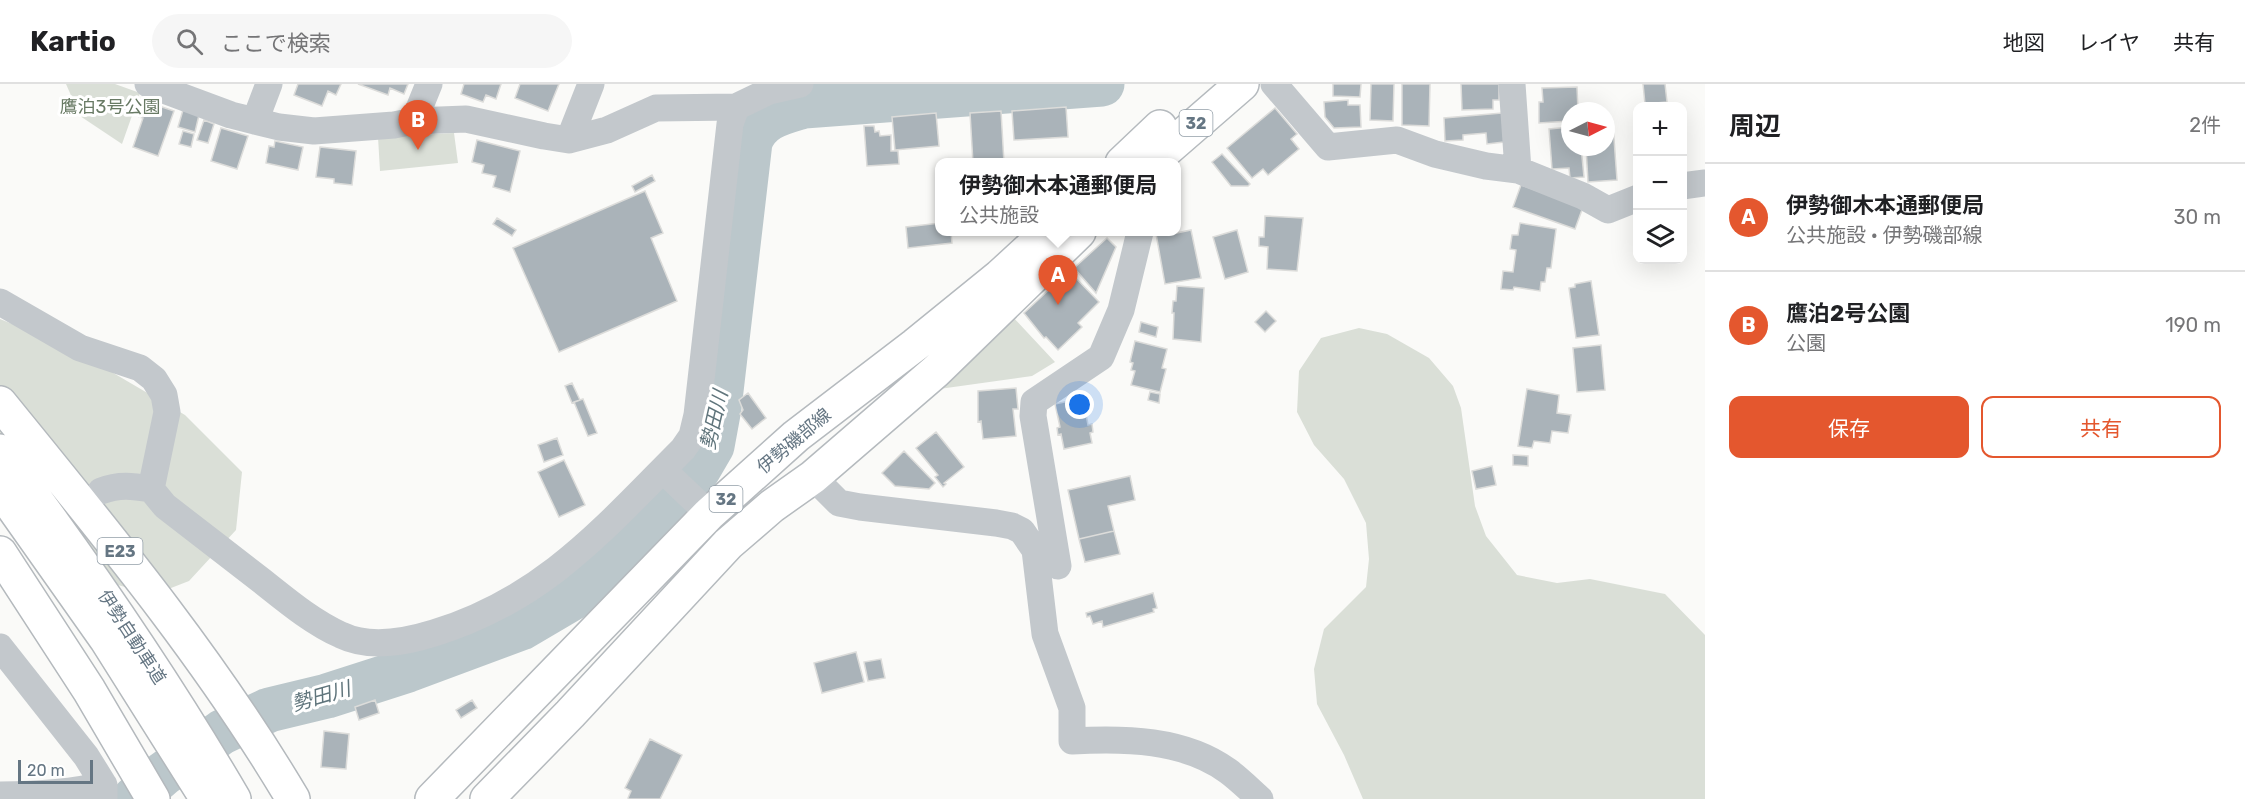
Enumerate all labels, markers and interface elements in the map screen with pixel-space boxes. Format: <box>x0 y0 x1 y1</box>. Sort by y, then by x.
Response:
search box <box>152 14 572 68</box>
text: Kartio <box>30 25 116 58</box>
icon: search <box>173 25 206 58</box>
text: ここで検索 <box>221 30 331 57</box>
text: 地図 <box>2003 30 2045 55</box>
text: レイヤ <box>2078 30 2140 55</box>
text: 共有 <box>2173 30 2215 55</box>
park label: 鷹泊3号公園 <box>60 96 160 118</box>
pin: B <box>398 100 438 150</box>
north arrow <box>1561 102 1615 156</box>
map controls <box>1633 102 1687 264</box>
button: + <box>1633 102 1687 156</box>
road number: 32 <box>1180 110 1212 136</box>
text: 周辺 <box>1729 111 1781 142</box>
text: 2件 <box>2189 113 2221 137</box>
button: − <box>1633 156 1687 210</box>
popup <box>935 158 1181 236</box>
text: 伊勢御木本通郵便局 <box>959 172 1157 199</box>
text: 伊勢御木本通郵便局 <box>1786 192 1984 219</box>
text: 公共施設 <box>959 203 1039 227</box>
text: A <box>1741 205 1756 229</box>
text: 30 m <box>2174 205 2221 229</box>
button: layers <box>1633 210 1687 264</box>
text: 公共施設 · 伊勢磯部線 <box>1786 223 1982 247</box>
pin: A <box>1038 256 1078 305</box>
text: 鷹泊2号公園 <box>1786 300 1910 327</box>
text: B <box>1741 313 1756 337</box>
text: 190 m <box>2165 313 2221 337</box>
text: 公園 <box>1786 331 1826 355</box>
water label: 勢田川 <box>696 386 733 452</box>
your location <box>1065 390 1094 419</box>
button: 保存 <box>1729 396 1969 458</box>
button: 共有 <box>1981 396 2221 458</box>
street label: 伊勢磯部線 <box>752 404 836 478</box>
road number: 32 <box>710 486 742 512</box>
road number: E23 <box>98 538 142 564</box>
street label: 伊勢自動車道 <box>93 586 171 688</box>
water label: 勢田川 <box>289 676 355 716</box>
scale bar <box>18 757 93 784</box>
text: 20 m <box>27 761 65 780</box>

